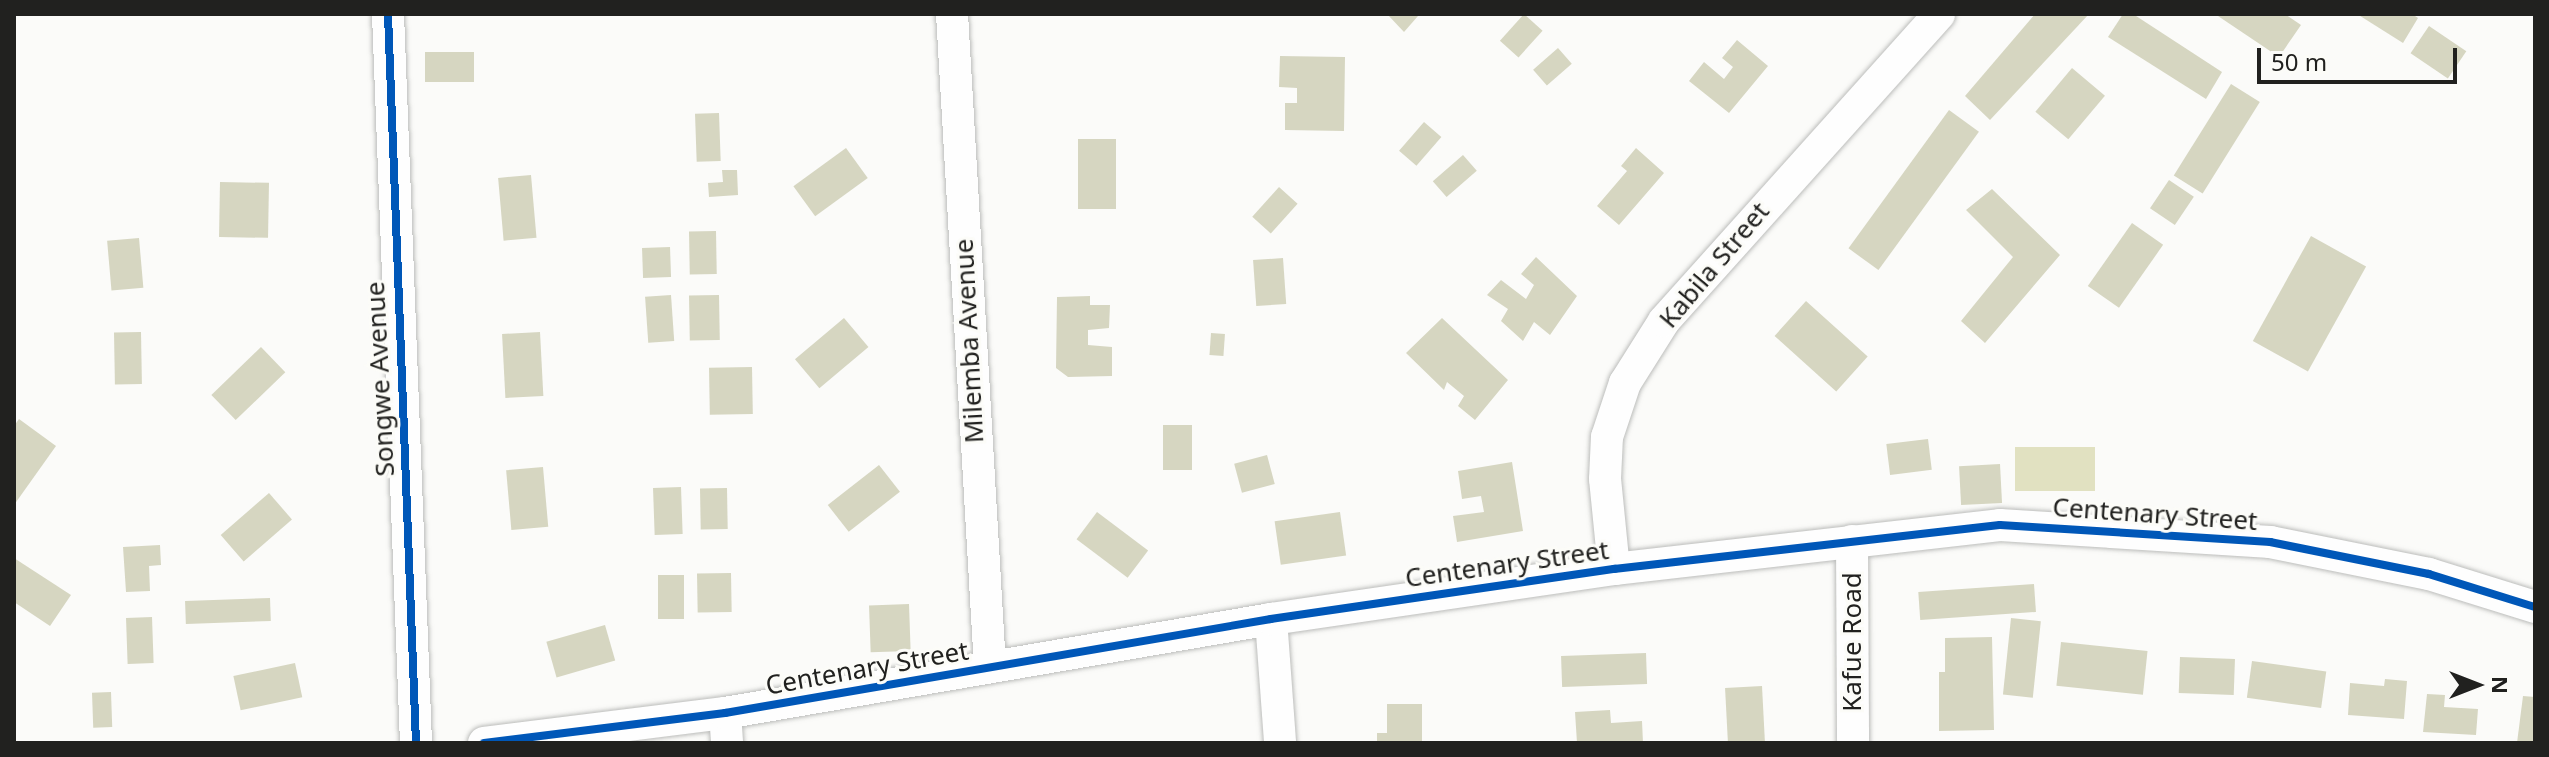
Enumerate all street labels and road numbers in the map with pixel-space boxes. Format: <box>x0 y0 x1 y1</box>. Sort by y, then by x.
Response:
street label: Kabila Street <box>1653 196 1775 334</box>
street label: Milemba Avenue <box>948 238 990 444</box>
street label: Songwe Avenue <box>359 281 401 477</box>
street label: Centenary Street <box>2052 491 2258 537</box>
street label: Centenary Street <box>1403 534 1611 594</box>
street label: Kafue Road <box>1836 572 1868 712</box>
street label: Centenary Street <box>763 635 971 701</box>

